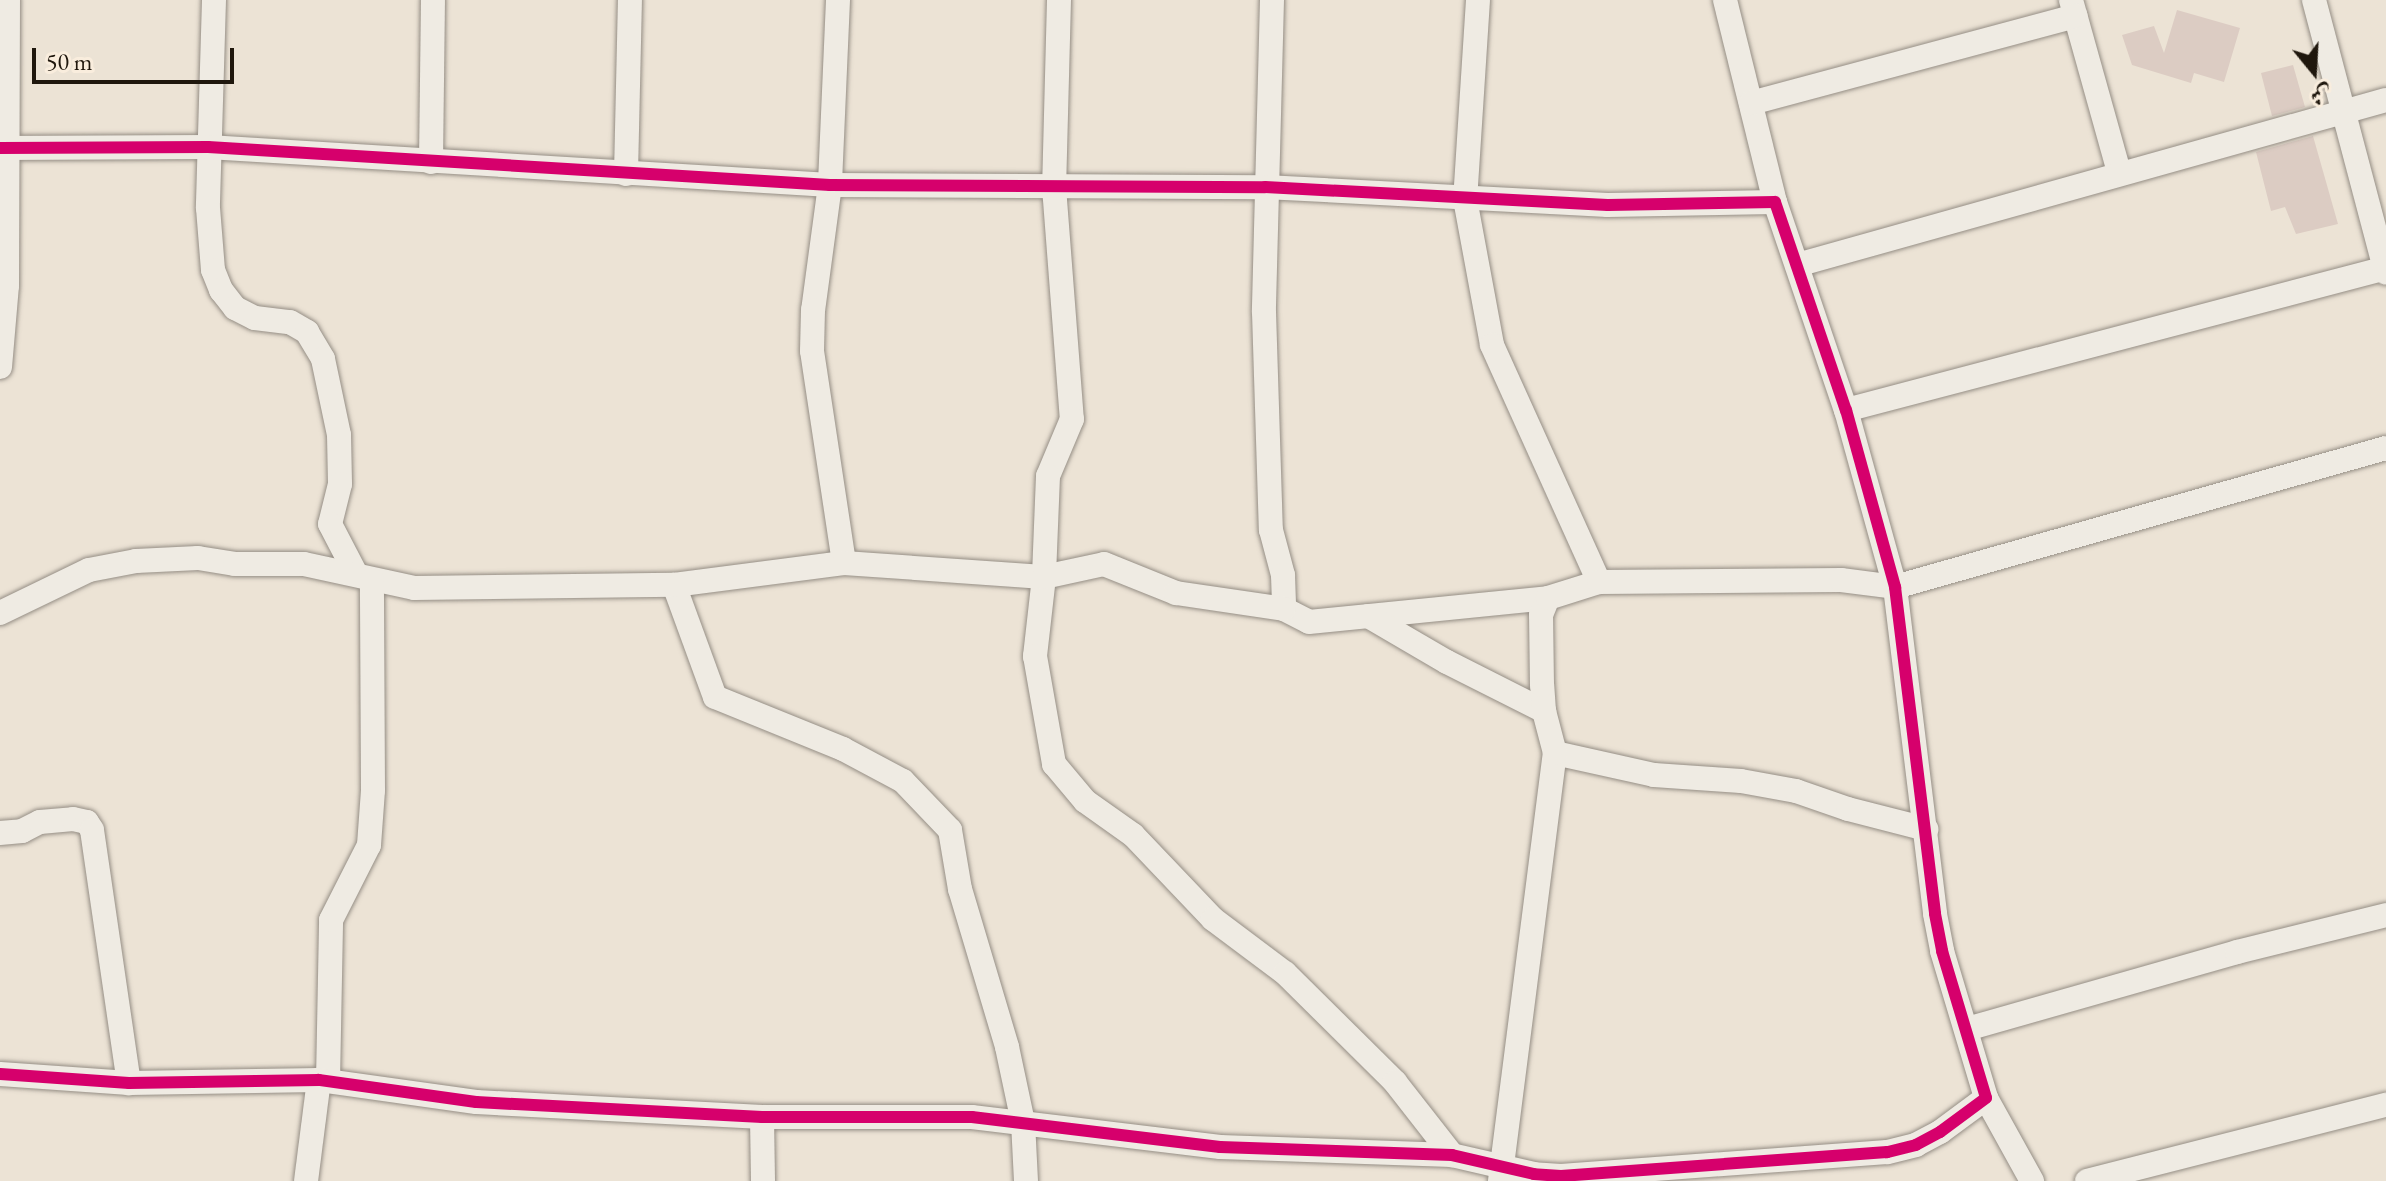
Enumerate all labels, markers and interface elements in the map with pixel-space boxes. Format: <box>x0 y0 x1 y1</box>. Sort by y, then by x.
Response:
scale bar <box>36 32 238 82</box>
north arrow <box>2274 32 2354 112</box>
text: 50 m <box>46 46 93 77</box>
text: ش <box>2307 78 2336 112</box>

